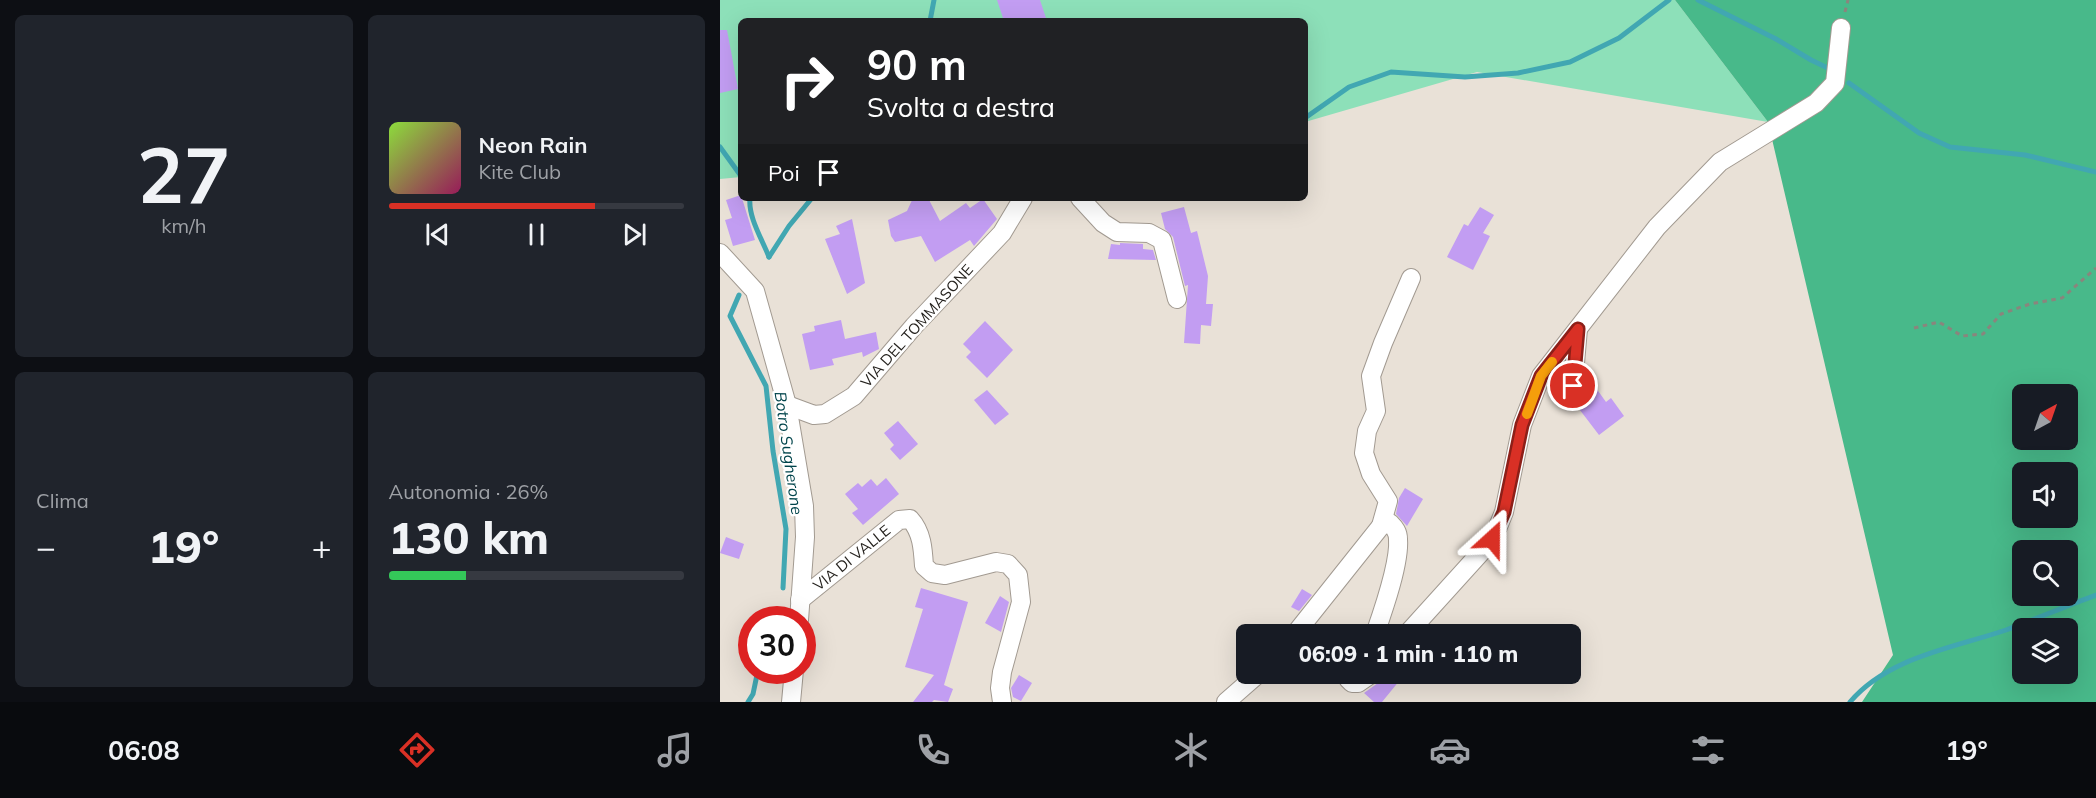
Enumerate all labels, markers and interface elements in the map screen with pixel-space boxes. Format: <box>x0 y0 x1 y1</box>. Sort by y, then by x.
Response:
text: 90 m <box>867 38 967 91</box>
icon: right <box>768 42 846 120</box>
text: Svolta a destra <box>867 90 1055 124</box>
text: 27 <box>137 125 231 223</box>
text: Neon Rain <box>479 131 587 159</box>
icon: arrive <box>812 156 845 189</box>
text: Kite Club <box>479 159 561 184</box>
text: Poi <box>768 159 800 187</box>
text: km/h <box>161 213 206 238</box>
icon: previous <box>421 218 454 251</box>
icon: pause <box>520 218 553 251</box>
icon: next <box>618 218 651 251</box>
street label: VIA DEL TOMMASONE <box>856 260 977 391</box>
pin <box>1547 360 1598 411</box>
icon: arrive <box>1556 369 1589 402</box>
north arrow <box>2012 384 2078 450</box>
map controls <box>2012 384 2078 684</box>
water label: Botro Sugherone <box>770 390 808 516</box>
button: sound <box>2012 462 2078 528</box>
text: Autonomia · 26% <box>389 479 548 504</box>
text: Clima <box>36 488 89 513</box>
position arrow <box>1460 507 1524 571</box>
text: 130 km <box>389 509 549 565</box>
text: 19° <box>148 518 219 574</box>
street label: VIA DI VALLE <box>809 520 894 595</box>
text: − <box>36 526 56 567</box>
text: + <box>312 526 332 567</box>
button: search <box>2012 540 2078 606</box>
speed limit sign: 30 <box>738 606 816 684</box>
button: layers <box>2012 618 2078 684</box>
text: 06:09 · 1 min · 110 m <box>1299 640 1518 668</box>
icon: directions <box>396 729 438 771</box>
icon: music <box>654 729 696 771</box>
icon: phone <box>912 729 954 771</box>
icon: climate <box>1170 729 1212 771</box>
icon: car <box>1429 729 1471 771</box>
icon: filters <box>1687 729 1729 771</box>
text: 06:08 <box>108 733 180 767</box>
text: 19° <box>1945 733 1988 767</box>

